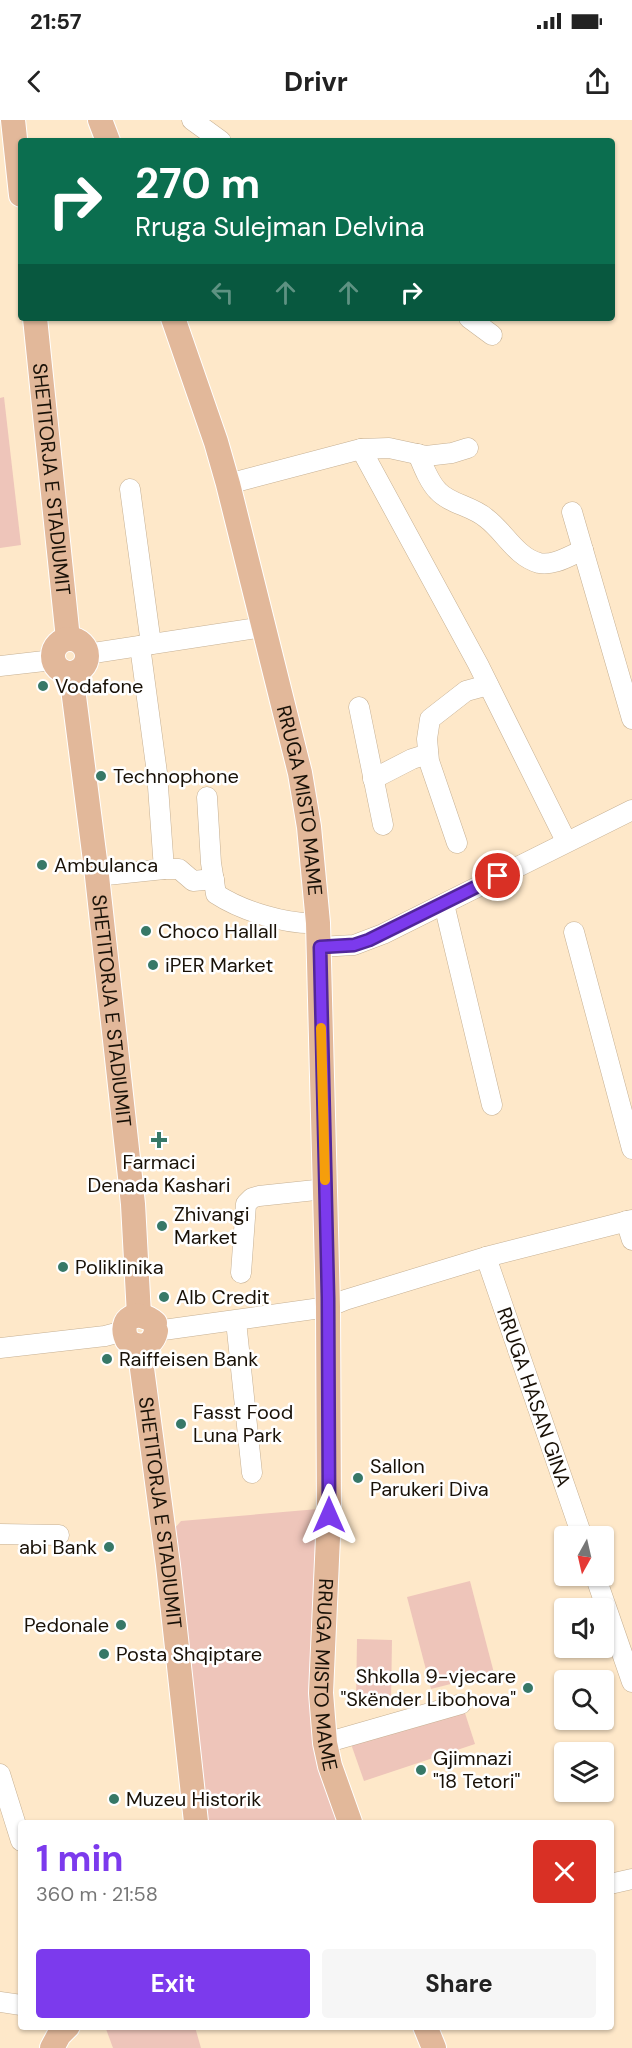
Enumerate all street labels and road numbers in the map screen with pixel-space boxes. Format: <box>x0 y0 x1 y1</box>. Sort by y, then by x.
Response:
street label: SHETITORJA E STADIUMIT <box>27 362 76 597</box>
street label: RRUGA MISTO MAME <box>271 703 328 897</box>
street label: SHETITORJA E STADIUMIT <box>86 893 137 1128</box>
street label: RRUGA HASAN GINA <box>491 1304 577 1490</box>
street label: SHETITORJA E STADIUMIT <box>133 1395 188 1630</box>
street label: RRUGA MISTO MAME <box>308 1578 344 1773</box>

